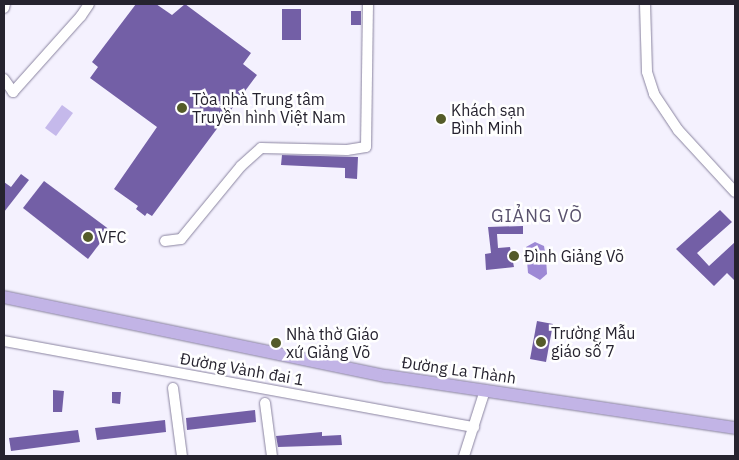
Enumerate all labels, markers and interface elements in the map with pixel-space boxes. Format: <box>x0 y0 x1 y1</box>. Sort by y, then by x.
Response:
place label: Tòa nhà Trung tâm Truyền hình Việt Nam <box>192 89 346 127</box>
place label: Khách sạn Bình Minh <box>451 100 525 138</box>
marker: Tòa nhà Trung tâm Truyền hình Việt Nam <box>176 102 188 114</box>
marker: Khách sạn Bình Minh <box>435 113 447 125</box>
district label: GIẢNG VÕ <box>490 205 584 227</box>
place label: VFC <box>98 227 126 247</box>
marker: VFC <box>82 231 94 243</box>
place label: Đình Giảng Võ <box>524 246 624 266</box>
marker: Đình Giảng Võ <box>508 250 520 262</box>
place label: Trường Mẫu giáo số 7 <box>551 323 635 361</box>
place label: Nhà thờ Giáo xứ Giảng Võ <box>286 324 379 362</box>
marker: Trường Mẫu giáo số 7 <box>535 336 547 348</box>
marker: Nhà thờ Giáo xứ Giảng Võ <box>270 337 282 349</box>
street label: Đường Vành đai 1 <box>179 349 305 389</box>
street label: Đường La Thành <box>401 352 517 388</box>

